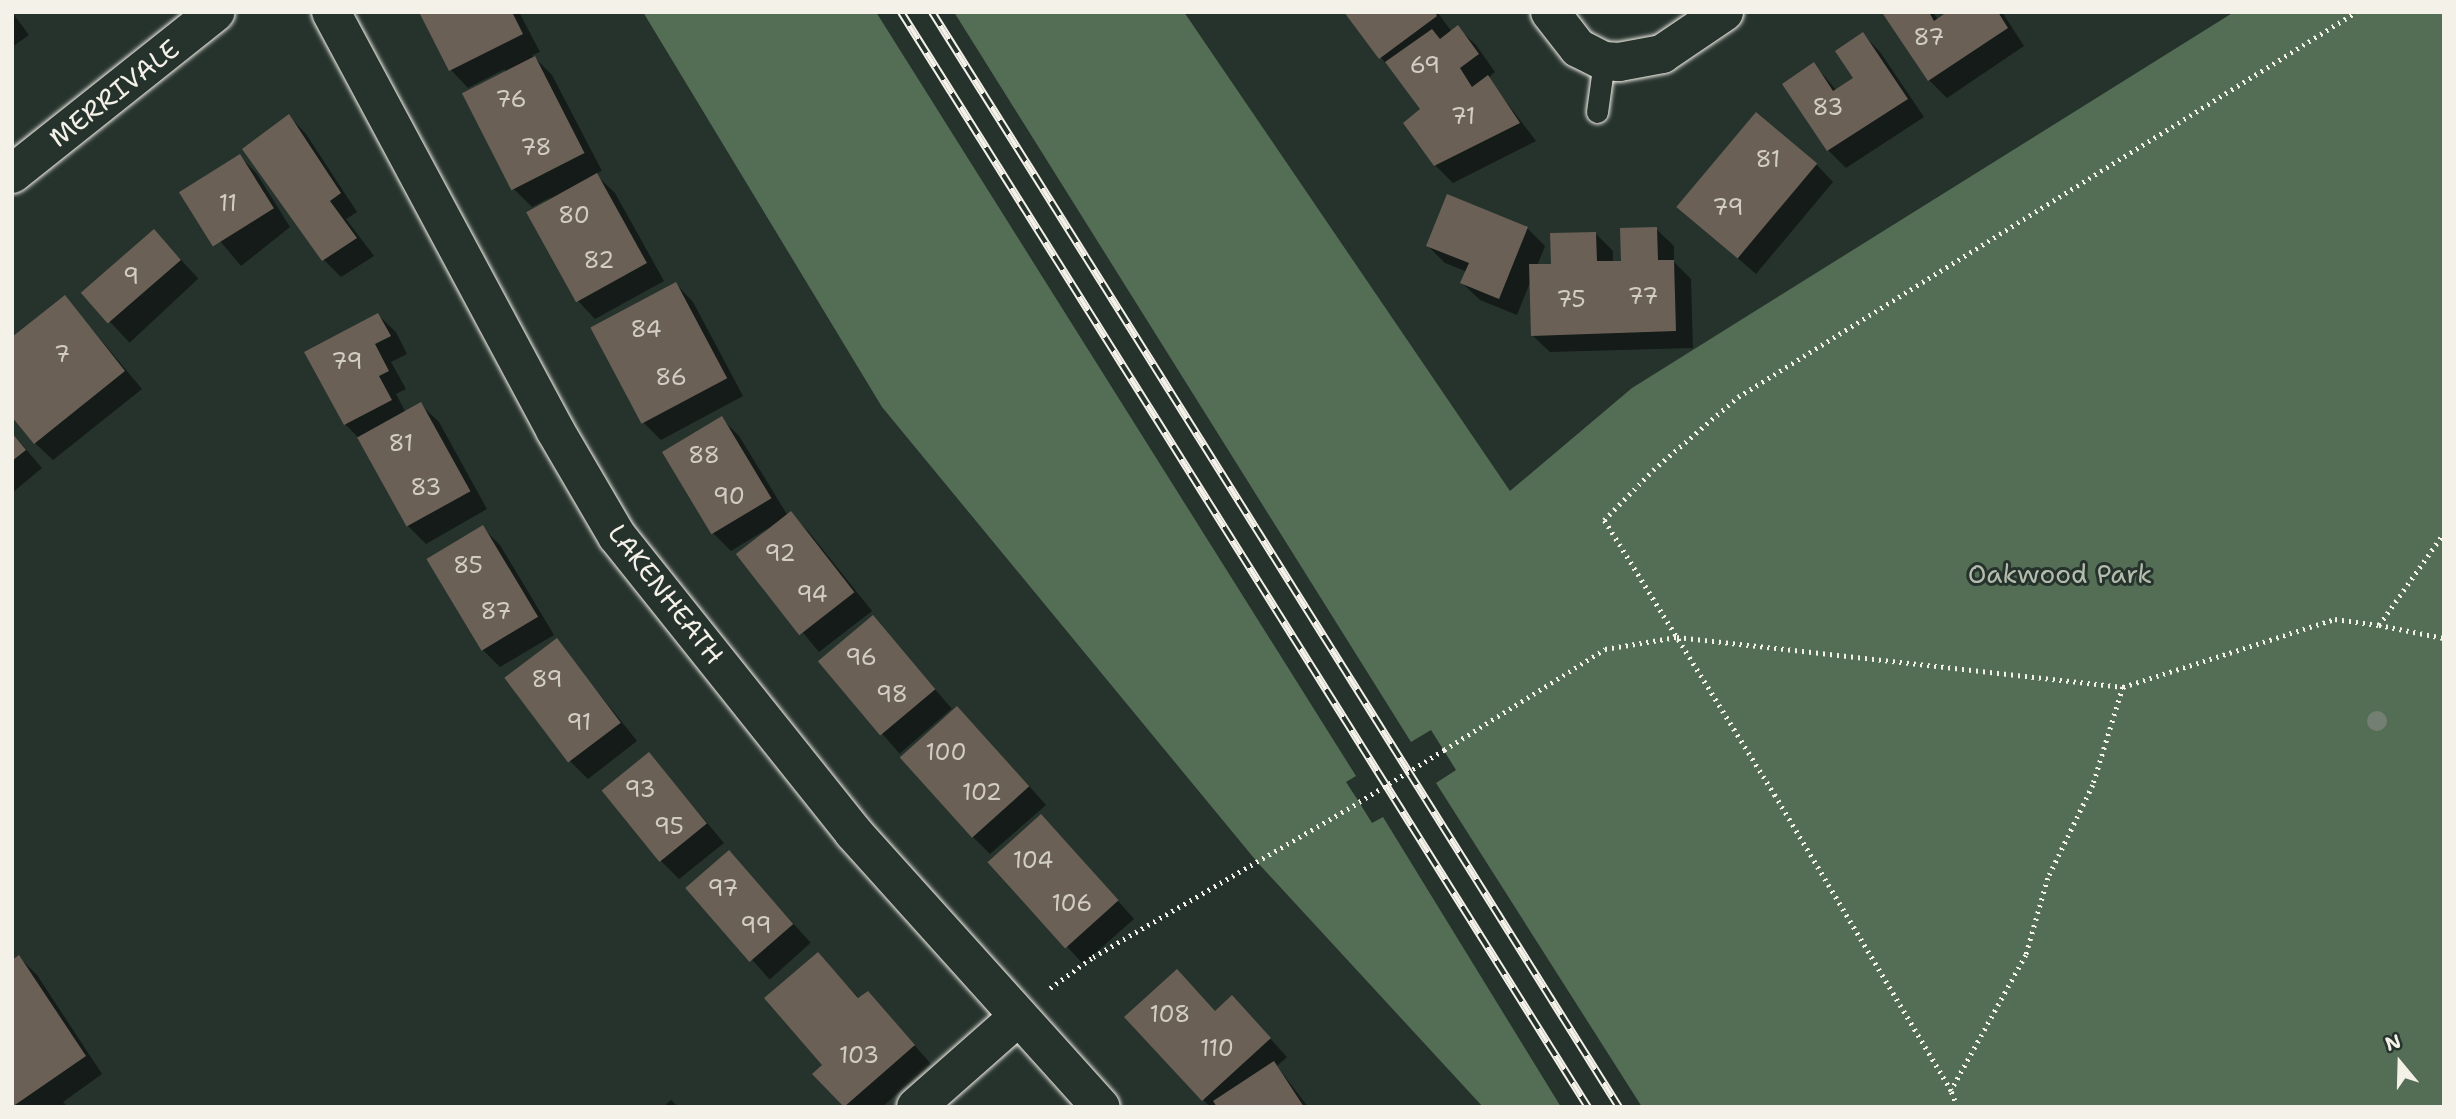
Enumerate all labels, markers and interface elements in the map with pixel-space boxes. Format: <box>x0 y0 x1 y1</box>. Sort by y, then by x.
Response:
house number: 87 <box>1914 23 1944 51</box>
street label: MERRIVALE <box>43 33 185 153</box>
house number: 69 <box>1410 51 1440 79</box>
house number: 76 <box>495 85 527 113</box>
house number: 83 <box>1813 93 1843 121</box>
house number: 71 <box>1451 102 1475 130</box>
house number: 78 <box>520 133 552 161</box>
house number: 81 <box>1756 145 1780 173</box>
house number: 11 <box>219 189 237 217</box>
house number: 79 <box>1712 193 1744 221</box>
house number: 80 <box>558 201 590 229</box>
house number: 82 <box>584 246 614 274</box>
house number: 9 <box>123 262 139 290</box>
house number: 77 <box>1628 282 1658 310</box>
house number: 75 <box>1556 285 1586 313</box>
house number: 84 <box>630 315 662 343</box>
house number: 7 <box>54 340 70 368</box>
house number: 79 <box>331 347 363 375</box>
house number: 86 <box>655 363 687 391</box>
house number: 81 <box>389 429 413 457</box>
house number: 88 <box>688 441 720 469</box>
house number: 83 <box>411 473 441 501</box>
house number: 90 <box>713 482 745 510</box>
street label: LAKENHEATH <box>602 518 730 670</box>
house number: 92 <box>764 539 796 567</box>
house number: 85 <box>453 551 483 579</box>
park label: Oakwood Park <box>1968 558 2152 590</box>
house number: 94 <box>796 580 828 608</box>
house number: 87 <box>481 597 511 625</box>
house number: 96 <box>845 643 877 671</box>
house number: 89 <box>531 665 563 693</box>
house number: 98 <box>876 680 908 708</box>
house number: 91 <box>567 708 591 736</box>
house number: 100 <box>925 738 967 766</box>
house number: 93 <box>624 775 656 803</box>
house number: 102 <box>962 778 1002 806</box>
house number: 95 <box>654 812 684 840</box>
house number: 104 <box>1013 846 1053 874</box>
house number: 97 <box>708 874 738 902</box>
house number: 106 <box>1052 889 1092 917</box>
house number: 99 <box>740 911 772 939</box>
house number: 108 <box>1150 1000 1190 1028</box>
north arrow <box>2365 1028 2435 1098</box>
text: N <box>2382 1028 2404 1057</box>
house number: 110 <box>1200 1034 1234 1062</box>
house number: 103 <box>839 1041 879 1069</box>

